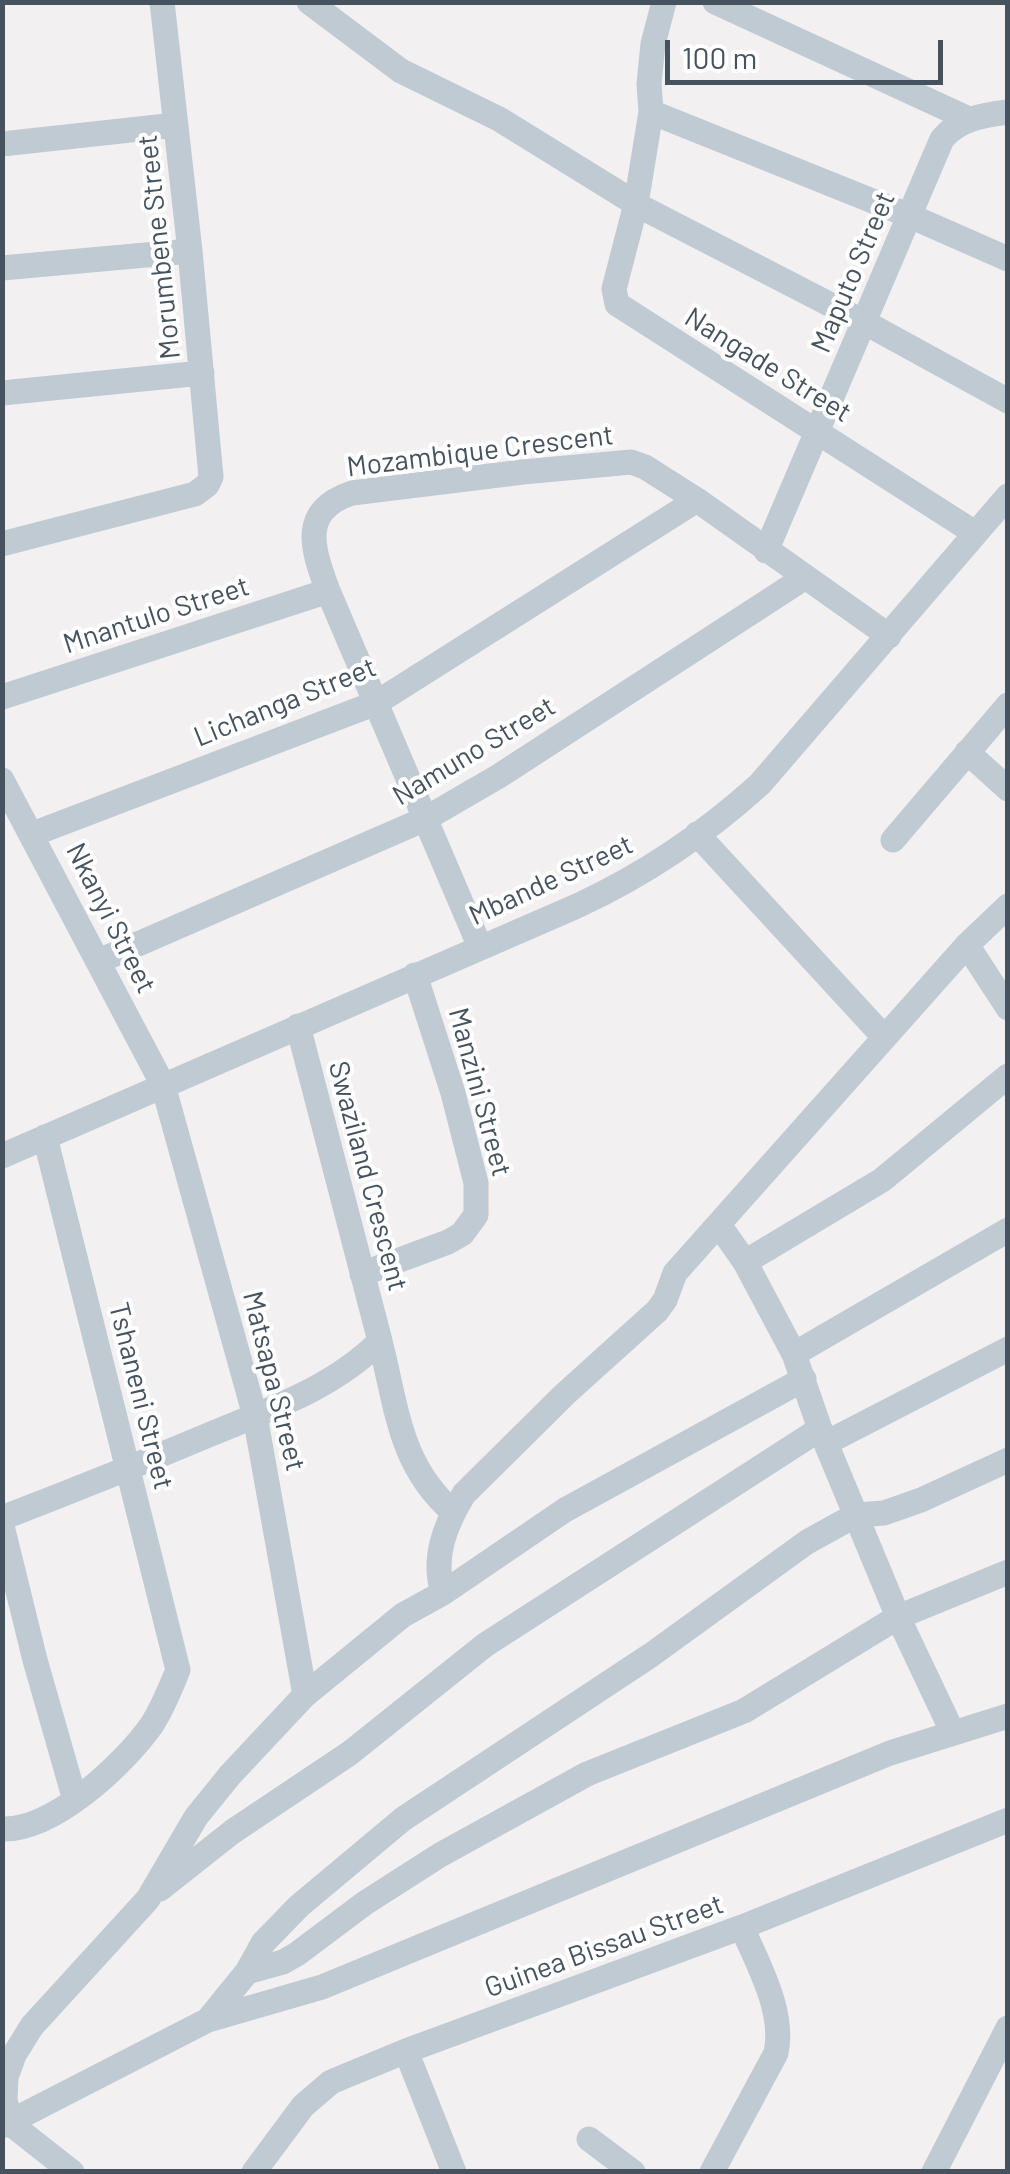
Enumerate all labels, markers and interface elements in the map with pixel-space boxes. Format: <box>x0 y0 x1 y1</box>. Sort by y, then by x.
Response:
scale bar <box>670 20 948 82</box>
text: 100 m <box>682 39 757 75</box>
street label: Morumbene Street <box>131 133 187 361</box>
street label: Maputo Street <box>804 186 902 358</box>
street label: Nangade Street <box>679 300 857 430</box>
street label: Mozambique Crescent <box>345 418 615 484</box>
street label: Mnantulo Street <box>59 569 253 661</box>
street label: Lichanga Street <box>189 650 381 754</box>
street label: Namuno Street <box>387 689 561 813</box>
street label: Mbande Street <box>464 827 638 933</box>
street label: Nkanyi Street <box>59 837 163 999</box>
street label: Manzini Street <box>441 1004 519 1180</box>
street label: Swaziland Crescent <box>321 1057 415 1295</box>
street label: Matsapa Street <box>235 1288 313 1474</box>
street label: Tshaneni Street <box>102 1299 180 1493</box>
street label: Guinea Bissau Street <box>480 1887 728 2005</box>

